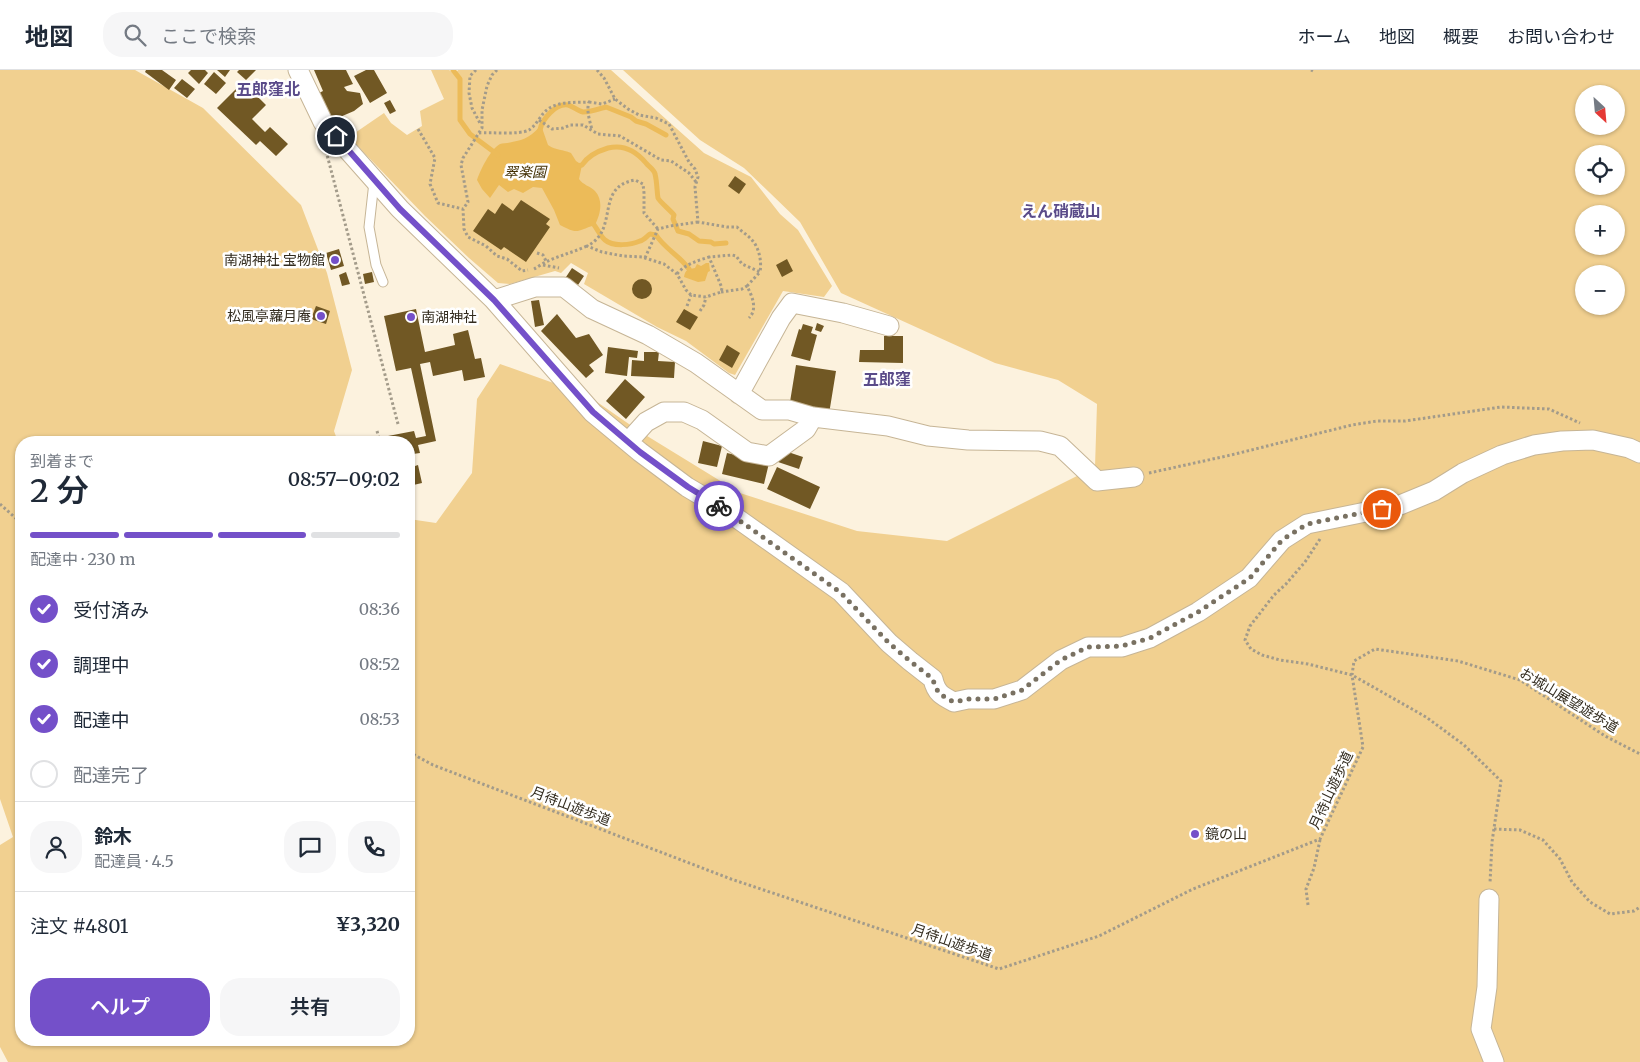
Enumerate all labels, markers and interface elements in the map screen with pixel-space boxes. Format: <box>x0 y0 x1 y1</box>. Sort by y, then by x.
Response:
search box <box>103 12 453 57</box>
text: 地図 <box>25 21 73 52</box>
icon: search <box>121 21 149 49</box>
text: ここで検索 <box>161 24 256 48</box>
text: ホーム <box>1298 25 1351 48</box>
text: 地図 <box>1379 25 1415 48</box>
text: 概要 <box>1443 25 1479 48</box>
text: お問い合わせ <box>1507 25 1615 48</box>
district label: 五郎窪北 <box>236 79 300 99</box>
north arrow <box>1575 85 1625 135</box>
map controls <box>1575 85 1625 315</box>
pin <box>315 115 357 157</box>
icon: home <box>322 122 350 150</box>
button: locate <box>1575 145 1625 195</box>
park label: 翠楽園 <box>504 163 548 181</box>
district label: えん硝蔵山 <box>1021 201 1101 221</box>
button: + <box>1575 205 1625 255</box>
place label: 南湖神社 宝物館 <box>224 251 325 269</box>
marker: 南湖神社 宝物館 <box>329 254 341 266</box>
button: − <box>1575 265 1625 315</box>
place label: 松風亭蘿月庵 <box>227 307 311 325</box>
place label: 南湖神社 <box>421 308 477 326</box>
marker: 松風亭蘿月庵 <box>315 310 327 322</box>
marker: 南湖神社 <box>405 311 417 323</box>
district label: 五郎窪 <box>863 369 911 389</box>
text: 到着まで <box>30 451 94 471</box>
text: 08:57–09:02 <box>288 467 400 491</box>
text: 2 分 <box>30 471 89 511</box>
courier <box>694 481 744 531</box>
pin <box>1361 488 1403 530</box>
icon: bike <box>705 492 733 520</box>
icon: bag <box>1368 495 1396 523</box>
text: 配達中 · 230 m <box>30 549 135 569</box>
icon: check <box>30 595 58 623</box>
text: 受付済み <box>73 598 149 622</box>
text: 08:36 <box>359 599 400 619</box>
icon: check <box>30 650 58 678</box>
text: 調理中 <box>73 653 130 677</box>
text: 08:52 <box>359 654 400 674</box>
street label: お城山展望遊歩道 <box>1516 663 1622 737</box>
icon: check <box>30 705 58 733</box>
text: 配達中 <box>73 708 130 732</box>
text: 08:53 <box>359 709 400 729</box>
street label: 月待山遊歩道 <box>1305 748 1357 832</box>
text: 配達完了 <box>73 763 149 787</box>
street label: 月待山遊歩道 <box>529 783 613 829</box>
button: person <box>30 821 82 873</box>
button: chat <box>284 821 336 873</box>
button: phone <box>348 821 400 873</box>
text: 鈴木 <box>94 824 132 848</box>
place label: 鏡の山 <box>1205 825 1247 843</box>
marker: 鏡の山 <box>1189 828 1201 840</box>
text: 配達員 · 4.5 <box>94 851 174 871</box>
text: ¥3,320 <box>335 912 400 936</box>
text: 注文 #4801 <box>30 914 128 938</box>
street label: 月待山遊歩道 <box>909 920 995 964</box>
button: ヘルプ <box>30 978 210 1036</box>
button: 共有 <box>220 978 400 1036</box>

